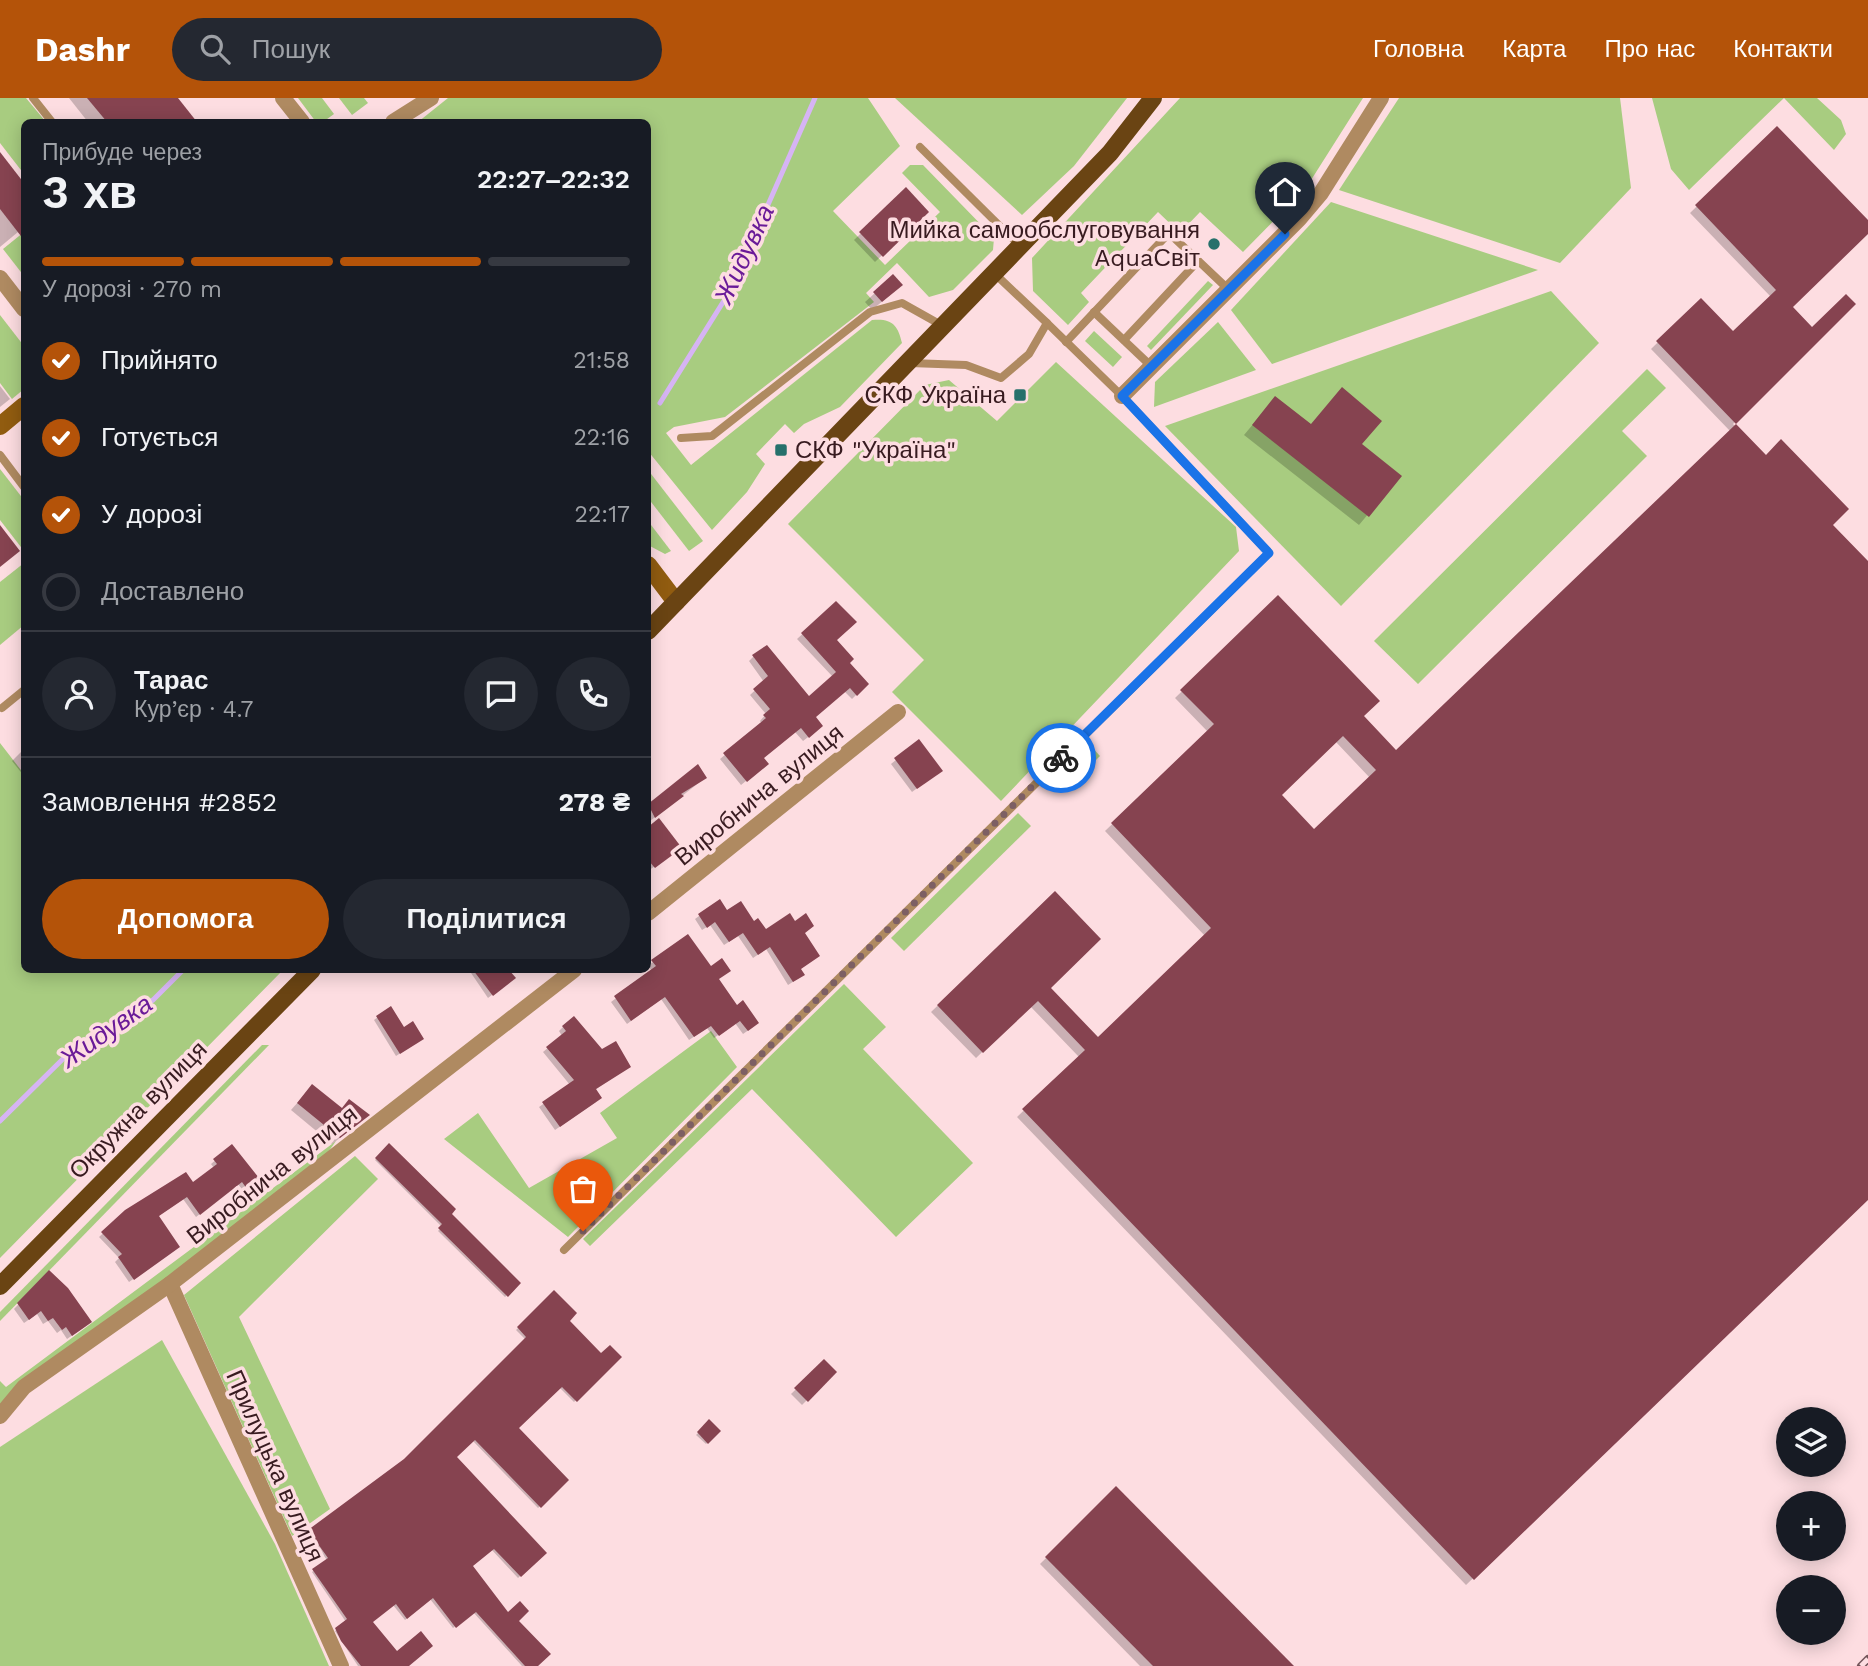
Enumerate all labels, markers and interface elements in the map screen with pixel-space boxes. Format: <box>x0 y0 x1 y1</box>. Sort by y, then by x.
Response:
search box <box>172 18 662 81</box>
text: Dashr <box>35 30 130 69</box>
icon: search <box>196 30 234 68</box>
text: Пошук <box>252 34 330 64</box>
text: Головна <box>1373 35 1464 63</box>
text: Карта <box>1502 35 1566 63</box>
text: Про нас <box>1604 35 1695 63</box>
text: Контакти <box>1733 35 1833 63</box>
text: Прибуде через <box>42 139 202 166</box>
pin <box>1255 162 1315 234</box>
text: 22:27–22:32 <box>477 164 630 194</box>
text: 3 хв <box>42 165 137 219</box>
icon: home <box>1266 173 1304 211</box>
water label: Жидувка <box>707 200 780 310</box>
place label: Мийка самообслуговування AquaСвіт <box>889 216 1200 272</box>
marker: Мийка самообслуговування AquaСвіт <box>1206 236 1222 252</box>
text: У дорозі · 270 m <box>42 276 222 303</box>
icon: check <box>42 342 80 380</box>
text: Прийнято <box>101 345 218 375</box>
text: 21:58 <box>573 347 630 374</box>
place label: СКФ Україна <box>864 381 1007 409</box>
marker: СКФ Україна <box>1012 387 1028 403</box>
icon: check <box>42 419 80 457</box>
text: Готується <box>101 422 218 452</box>
text: 22:16 <box>573 424 630 451</box>
place label: СКФ "Україна" <box>795 436 956 464</box>
marker: СКФ "Україна" <box>773 442 789 458</box>
icon: check <box>42 496 80 534</box>
text: У дорозі <box>101 499 202 529</box>
text: 22:17 <box>575 501 630 528</box>
text: Доставлено <box>101 576 244 606</box>
button: person <box>42 657 116 731</box>
button: chat <box>464 657 538 731</box>
button: phone <box>556 657 630 731</box>
text: Тарас <box>134 665 209 695</box>
text: Кур’єр · 4.7 <box>134 696 254 723</box>
street label: Виробнича вулиця <box>669 719 849 871</box>
courier <box>1026 723 1096 793</box>
icon: bike <box>1042 739 1080 777</box>
text: Замовлення #2852 <box>42 787 277 817</box>
text: 278 ₴ <box>559 787 630 817</box>
button: Допомога <box>42 879 329 959</box>
button: Поділитися <box>343 879 630 959</box>
water label: Жидувка <box>52 988 158 1075</box>
street label: Окружна вулиця <box>63 1035 213 1185</box>
street label: Виробнича вулиця <box>181 1100 363 1250</box>
pin <box>553 1159 613 1231</box>
icon: bag <box>564 1170 602 1208</box>
street label: Прилуцька вулиця <box>220 1366 330 1566</box>
map controls <box>1776 1407 1846 1645</box>
button: layers <box>1776 1407 1846 1477</box>
button: + <box>1776 1491 1846 1561</box>
button: − <box>1776 1575 1846 1645</box>

